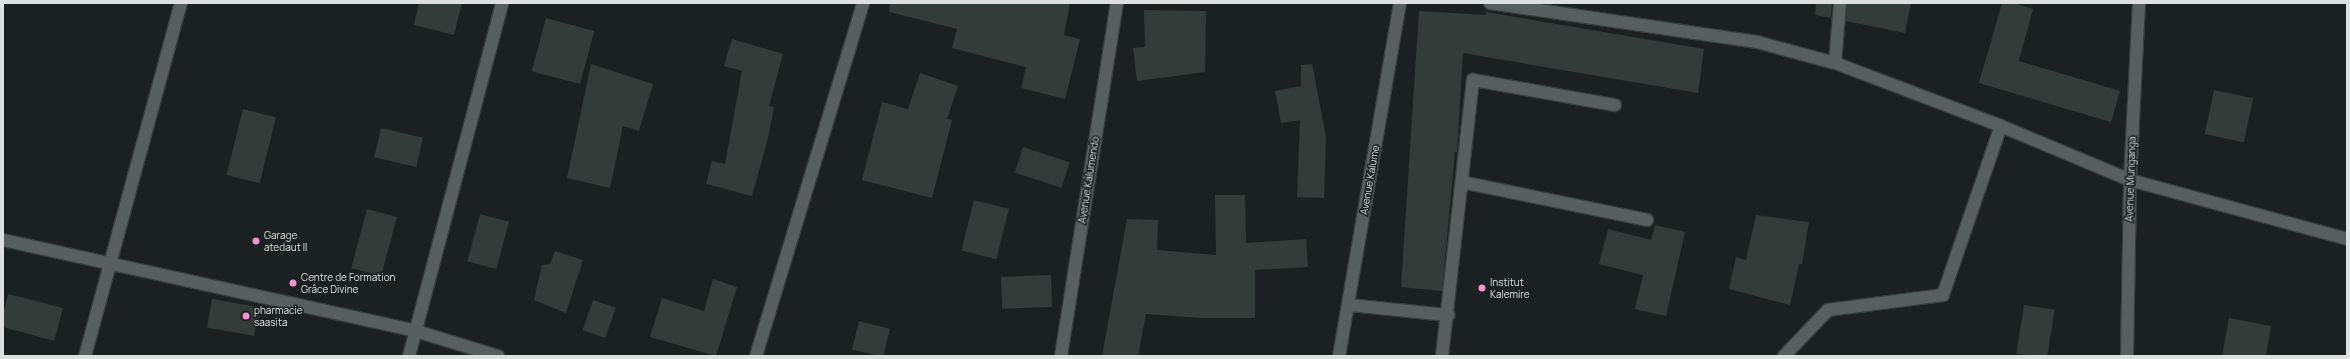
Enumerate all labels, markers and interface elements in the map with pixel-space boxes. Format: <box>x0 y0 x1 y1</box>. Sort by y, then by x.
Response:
street label: Avenue Kalumendo <box>1076 136 1102 224</box>
street label: Avenue Munganga <box>2124 136 2138 222</box>
street label: Avenue Kalume <box>1358 144 1382 216</box>
place label: Garage atedaut II <box>264 229 307 252</box>
marker: Garage atedaut II <box>251 236 261 246</box>
place label: Centre de Formation Grâce Divine <box>301 271 396 294</box>
place label: Institut Kalemire <box>1490 276 1530 300</box>
marker: Centre de Formation Grâce Divine <box>288 278 298 288</box>
marker: Institut Kalemire <box>1477 283 1487 293</box>
place label: pharmacie saasita <box>254 304 303 328</box>
marker: pharmacie saasita <box>241 311 251 321</box>

